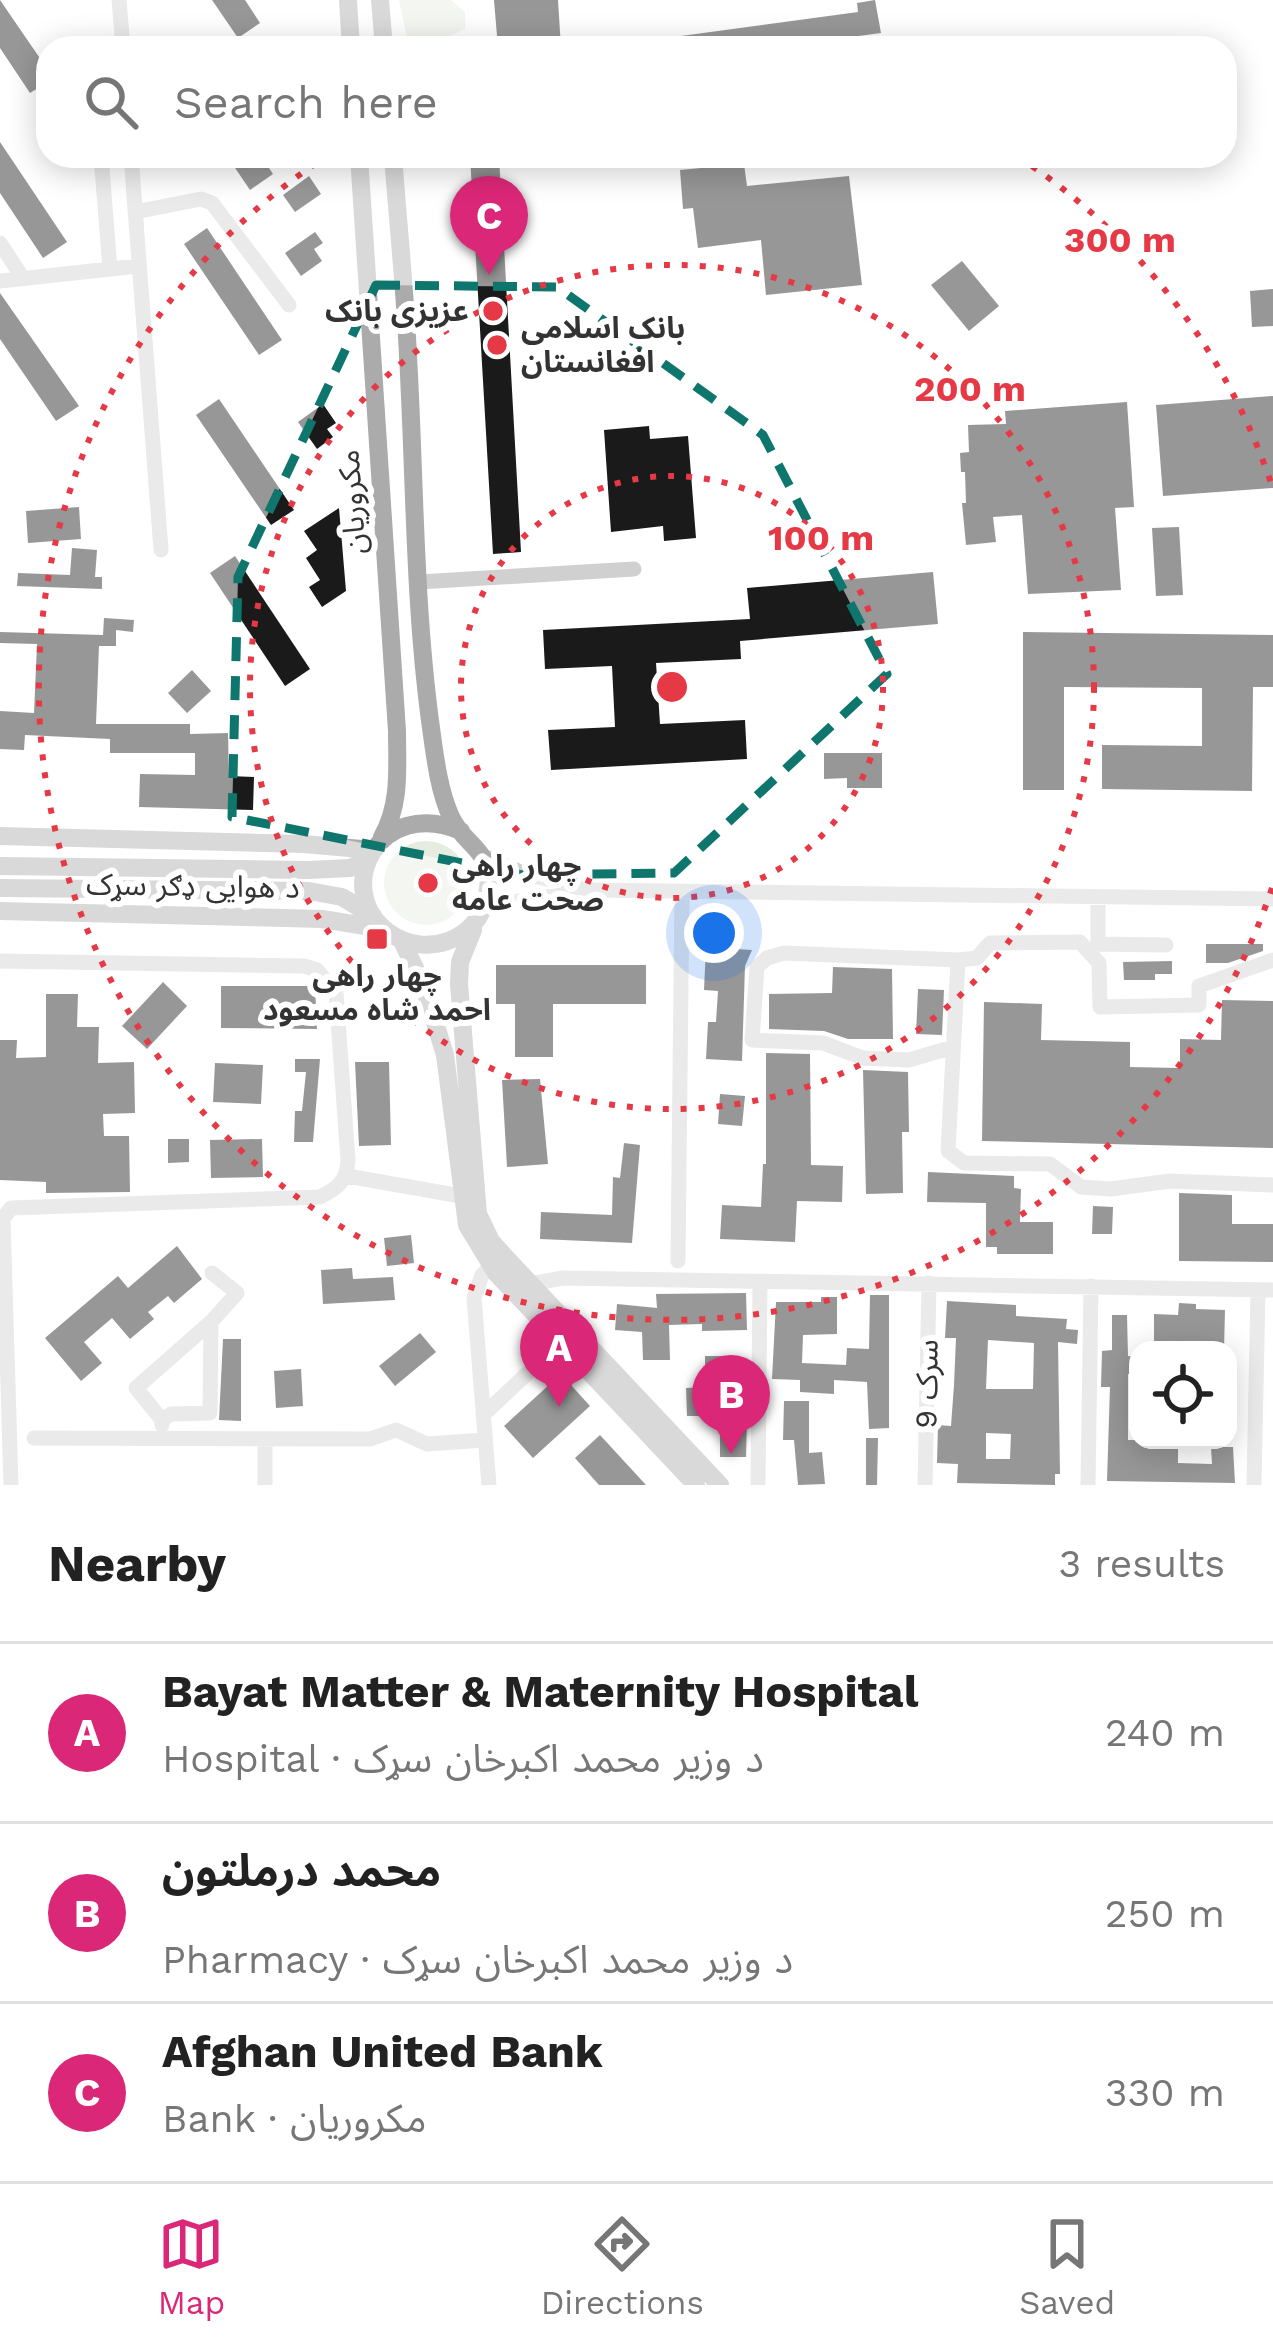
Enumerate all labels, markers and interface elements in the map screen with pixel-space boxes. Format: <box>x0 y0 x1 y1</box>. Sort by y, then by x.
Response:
search box <box>36 36 1237 168</box>
icon: search <box>78 69 144 135</box>
text: Search here <box>174 76 438 129</box>
pin: C <box>450 176 528 275</box>
text: 300 m <box>1064 219 1176 261</box>
place label: عزیزی بانک <box>325 293 469 328</box>
marker: عزیزی بانک <box>480 298 506 324</box>
place label: بانک اسلامی افغانستان <box>521 310 685 379</box>
marker: بانک اسلامی افغانستان <box>484 332 510 358</box>
text: 200 m <box>914 368 1026 410</box>
street label: مکروریان <box>330 449 373 555</box>
text: 100 m <box>768 517 874 559</box>
centre of rings <box>651 666 693 708</box>
place label: چهار راهی صحت عامه <box>452 848 604 917</box>
street label: د هوایی ډګر سړک <box>86 866 300 905</box>
marker: چهار راهی صحت عامه <box>415 870 441 896</box>
your location <box>684 903 744 963</box>
marker: چهار راهی احمد شاه مسعود <box>364 926 390 952</box>
place label: چهار راهی احمد شاه مسعود <box>263 958 491 1027</box>
pin: A <box>520 1308 598 1407</box>
street label: سرک 9 <box>908 1339 945 1429</box>
map controls <box>1129 1341 1237 1449</box>
button: locate <box>1129 1341 1237 1449</box>
pin: B <box>692 1355 770 1454</box>
text: Nearby <box>48 1534 226 1593</box>
text: 3 results <box>1059 1541 1225 1586</box>
text: Bayat Matter & Maternity Hospital <box>162 1665 918 1718</box>
text: A <box>74 1710 100 1755</box>
text: 240 m <box>1105 1710 1225 1755</box>
text: Hospital · د وزیر محمد اکبرخان سړک <box>162 1736 764 1781</box>
text: محمد درملتون <box>162 1844 441 1897</box>
text: B <box>74 1891 100 1936</box>
text: 250 m <box>1105 1891 1225 1936</box>
text: Pharmacy · د وزیر محمد اکبرخان سړک <box>162 1937 793 1982</box>
text: Afghan United Bank <box>162 2025 603 2078</box>
text: C <box>74 2070 100 2115</box>
text: 330 m <box>1105 2070 1225 2115</box>
text: Bank · مکروریان <box>162 2096 426 2141</box>
tab: Map <box>158 2211 225 2322</box>
tab: Directions <box>541 2211 704 2322</box>
tab: Saved <box>1019 2211 1115 2322</box>

